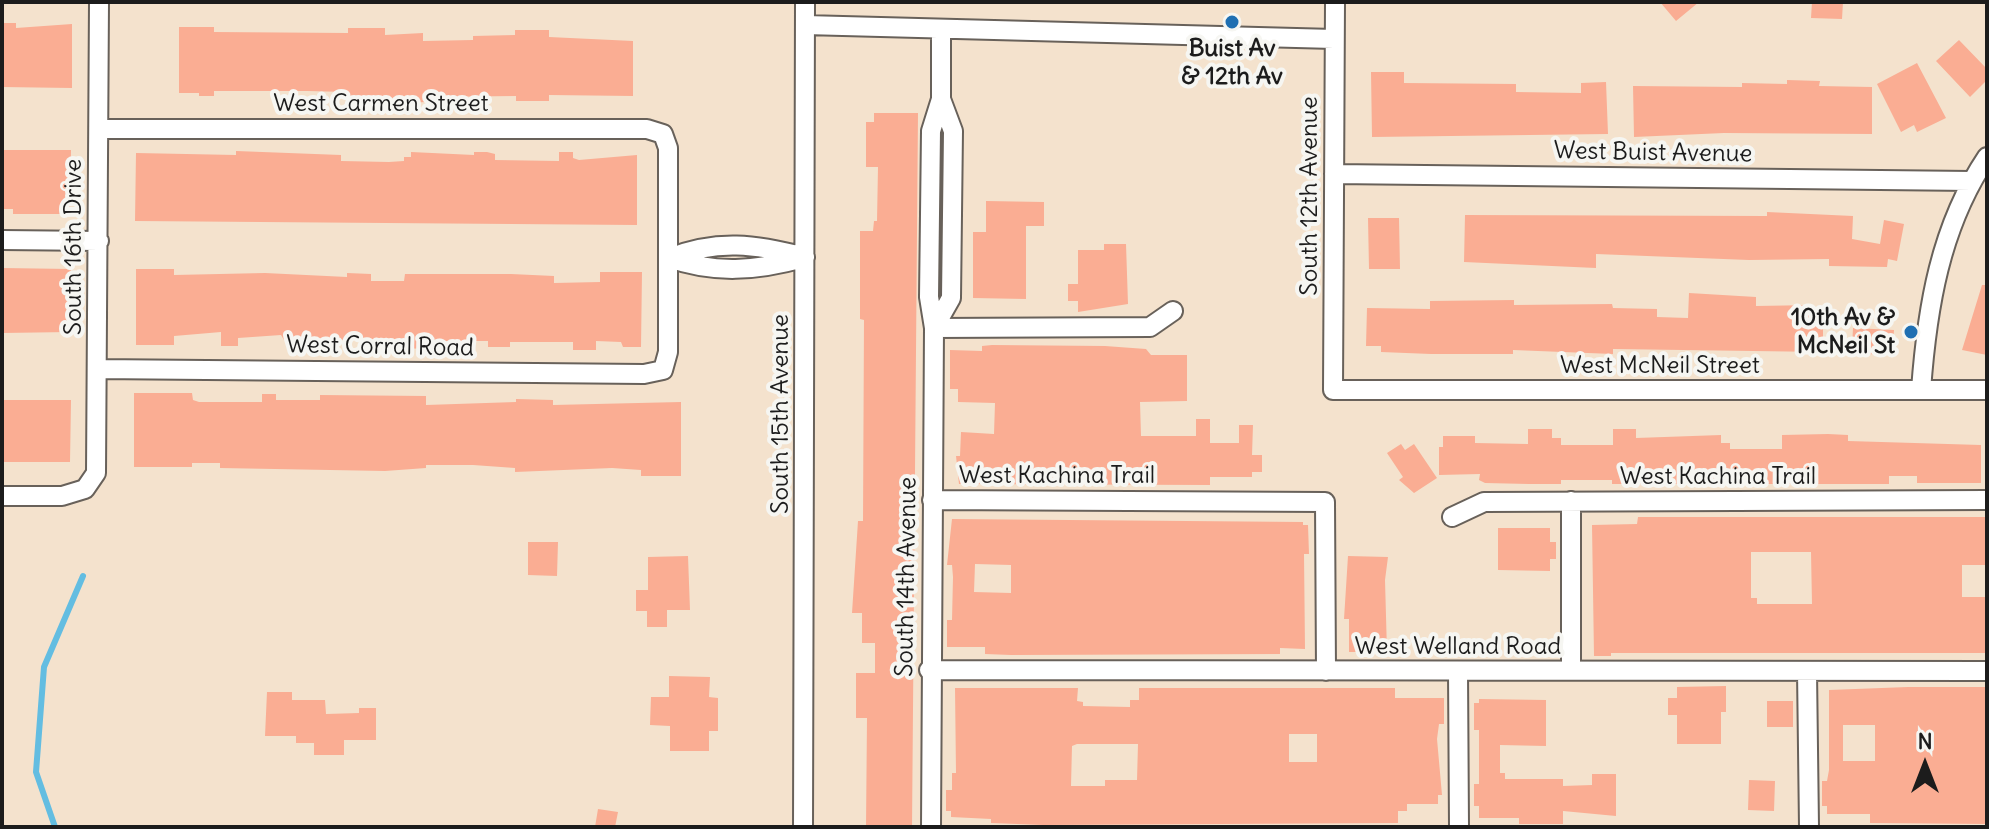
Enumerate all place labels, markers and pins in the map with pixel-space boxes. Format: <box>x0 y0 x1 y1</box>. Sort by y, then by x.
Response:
marker: Buist Av & 12th Av <box>1223 13 1241 31</box>
place label: Buist Av & 12th Av <box>1181 35 1283 91</box>
place label: 10th Av & McNeil St <box>1791 304 1895 360</box>
marker: 10th Av & McNeil St <box>1902 323 1920 341</box>

